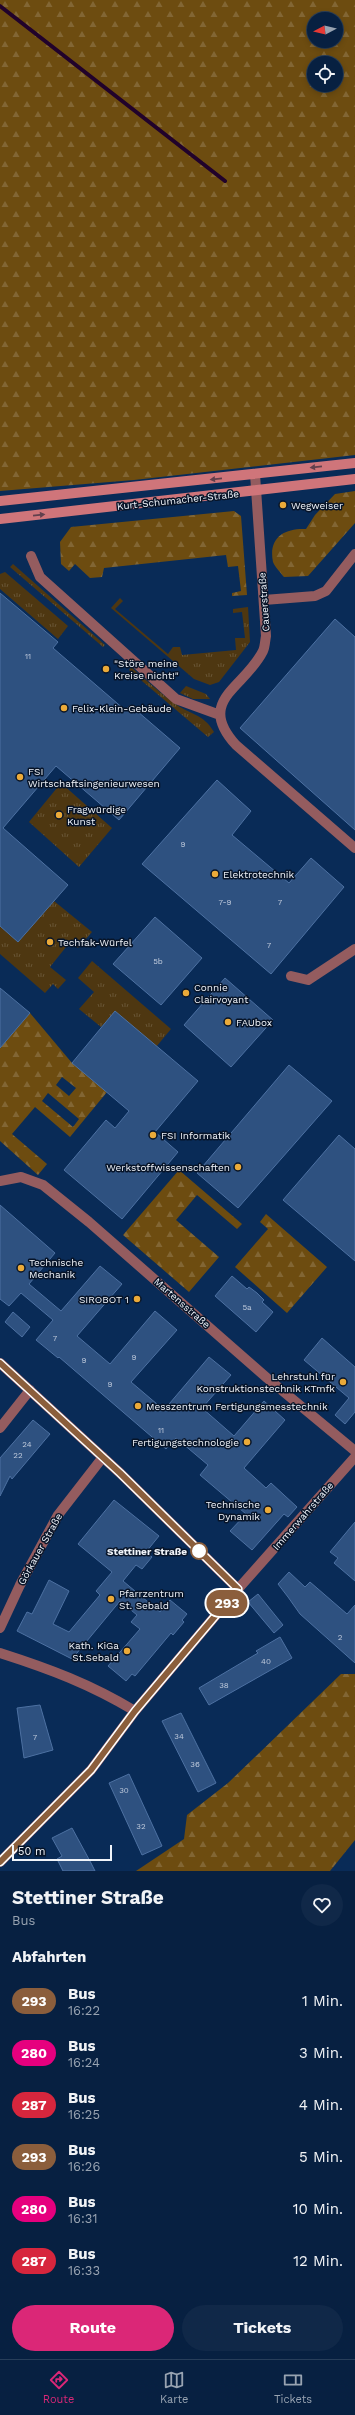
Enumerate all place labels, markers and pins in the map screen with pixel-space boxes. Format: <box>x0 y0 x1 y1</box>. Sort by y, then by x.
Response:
marker: Wegweiser <box>278 500 288 510</box>
place label: Wegweiser <box>291 500 343 511</box>
place label: "Störe meine Kreise nicht!" <box>114 658 179 681</box>
marker: "Störe meine Kreise nicht!" <box>101 664 111 674</box>
marker: Felix-Klein-Gebäude <box>59 703 69 713</box>
place label: Felix-Klein-Gebäude <box>72 703 172 714</box>
place label: FSI Wirtschaftsingenieurwesen <box>28 766 160 789</box>
marker: FSI Wirtschaftsingenieurwesen <box>15 772 25 782</box>
place label: Fragwürdige Kunst <box>67 804 126 827</box>
marker: Fragwürdige Kunst <box>54 810 64 820</box>
marker: Elektrotechnik <box>210 869 220 879</box>
place label: Elektrotechnik <box>223 869 294 880</box>
marker: Techfak-Würfel <box>45 937 55 947</box>
place label: Techfak-Würfel <box>58 937 132 948</box>
place label: Connie Clairvoyant <box>194 982 249 1005</box>
marker: Connie Clairvoyant <box>181 988 191 998</box>
marker: FAUbox <box>223 1017 233 1027</box>
place label: FAUbox <box>236 1017 272 1028</box>
marker: FSI Informatik <box>148 1130 158 1140</box>
place label: FSI Informatik <box>161 1130 231 1141</box>
place label: Werkstoffwissenschaften <box>106 1162 230 1173</box>
marker: Werkstoffwissenschaften <box>233 1162 243 1172</box>
place label: Technische Mechanik <box>29 1257 83 1280</box>
marker: Technische Mechanik <box>16 1263 26 1273</box>
place label: SIROBOT 1 <box>79 1294 129 1305</box>
marker: SIROBOT 1 <box>132 1294 142 1304</box>
place label: Lehrstuhl für Konstruktionstechnik KTmfk <box>197 1371 335 1394</box>
marker: Lehrstuhl für Konstruktionstechnik KTmfk <box>338 1377 348 1387</box>
marker: Messzentrum Fertigungsmesstechnik <box>133 1401 143 1411</box>
place label: Messzentrum Fertigungsmesstechnik <box>146 1401 328 1412</box>
place label: Fertigungstechnologie <box>132 1437 239 1448</box>
marker: Fertigungstechnologie <box>242 1437 252 1447</box>
place label: Technische Dynamik <box>206 1499 260 1522</box>
marker: Technische Dynamik <box>263 1505 273 1515</box>
marker: Stettiner Straße <box>190 1542 208 1560</box>
place label: Stettiner Straße <box>107 1546 187 1557</box>
place label: Pfarrzentrum St. Sebald <box>119 1588 184 1611</box>
marker: Pfarrzentrum St. Sebald <box>106 1594 116 1604</box>
place label: Kath. KiGa St.Sebald <box>69 1640 119 1663</box>
marker: Kath. KiGa St.Sebald <box>122 1646 132 1656</box>

